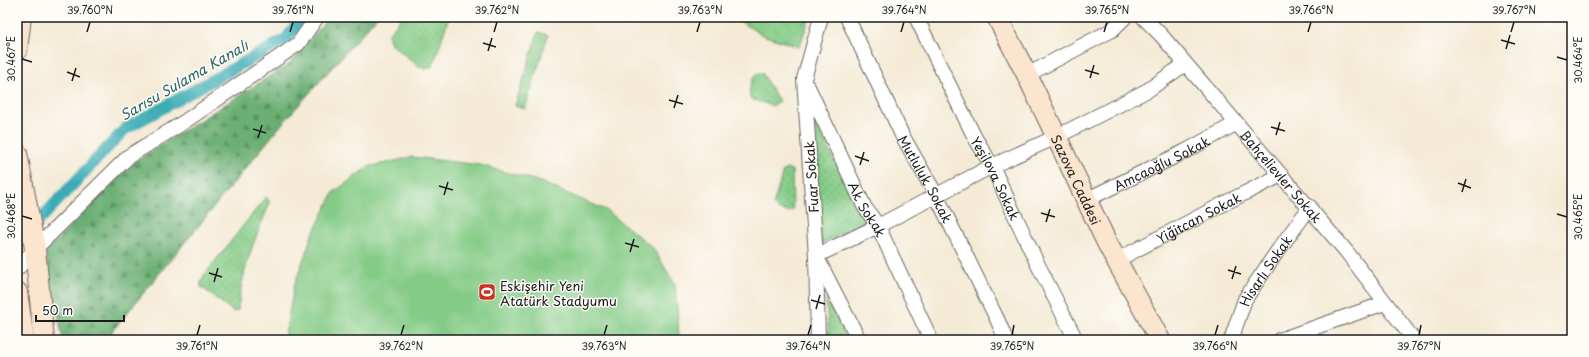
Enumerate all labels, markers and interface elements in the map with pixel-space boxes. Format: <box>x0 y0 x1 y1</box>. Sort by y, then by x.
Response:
text: 39.760°N <box>67 2 113 17</box>
text: 39.761°N <box>272 2 314 17</box>
text: 39.762°N <box>475 2 519 17</box>
text: 39.763°N <box>677 2 723 17</box>
text: 39.764°N <box>881 2 927 17</box>
text: 39.765°N <box>1085 2 1130 17</box>
text: 39.766°N <box>1288 2 1334 17</box>
text: 39.767°N <box>1492 2 1536 17</box>
water label: Sarısu Sulama Kanalı <box>116 34 253 125</box>
text: 30.467°E <box>3 36 18 82</box>
text: 30.464°E <box>1570 36 1585 84</box>
street label: Bahçelievler Sokak <box>1236 125 1327 227</box>
street label: Amcaoğlu Sokak <box>1110 130 1213 195</box>
street label: Mutluluk Sokak <box>894 131 958 226</box>
street label: Sazova Caddesi <box>1047 131 1106 228</box>
street label: Yeşilova Sokak <box>967 133 1025 223</box>
street label: Fuar Sokak <box>799 140 823 214</box>
street label: Ak Sokak <box>844 178 891 240</box>
street label: Yiğitcan Sokak <box>1153 187 1244 247</box>
text: 30.468°E <box>3 193 18 239</box>
text: 30.465°E <box>1570 194 1585 240</box>
street label: Hisarlı Sokak <box>1234 230 1296 308</box>
place label: Eskişehir Yeni Atatürk Stadyumu <box>500 276 617 310</box>
sports icon: Eskişehir Yeni Atatürk Stadyumu <box>477 282 497 302</box>
scale bar <box>36 297 124 323</box>
text: 50 m <box>42 301 73 319</box>
text: 39.761°N <box>176 338 218 353</box>
text: 39.762°N <box>379 338 423 353</box>
text: 39.763°N <box>581 338 627 353</box>
text: 39.764°N <box>785 338 831 353</box>
text: 39.765°N <box>990 338 1035 353</box>
text: 39.766°N <box>1192 338 1238 353</box>
text: 39.767°N <box>1397 338 1441 353</box>

